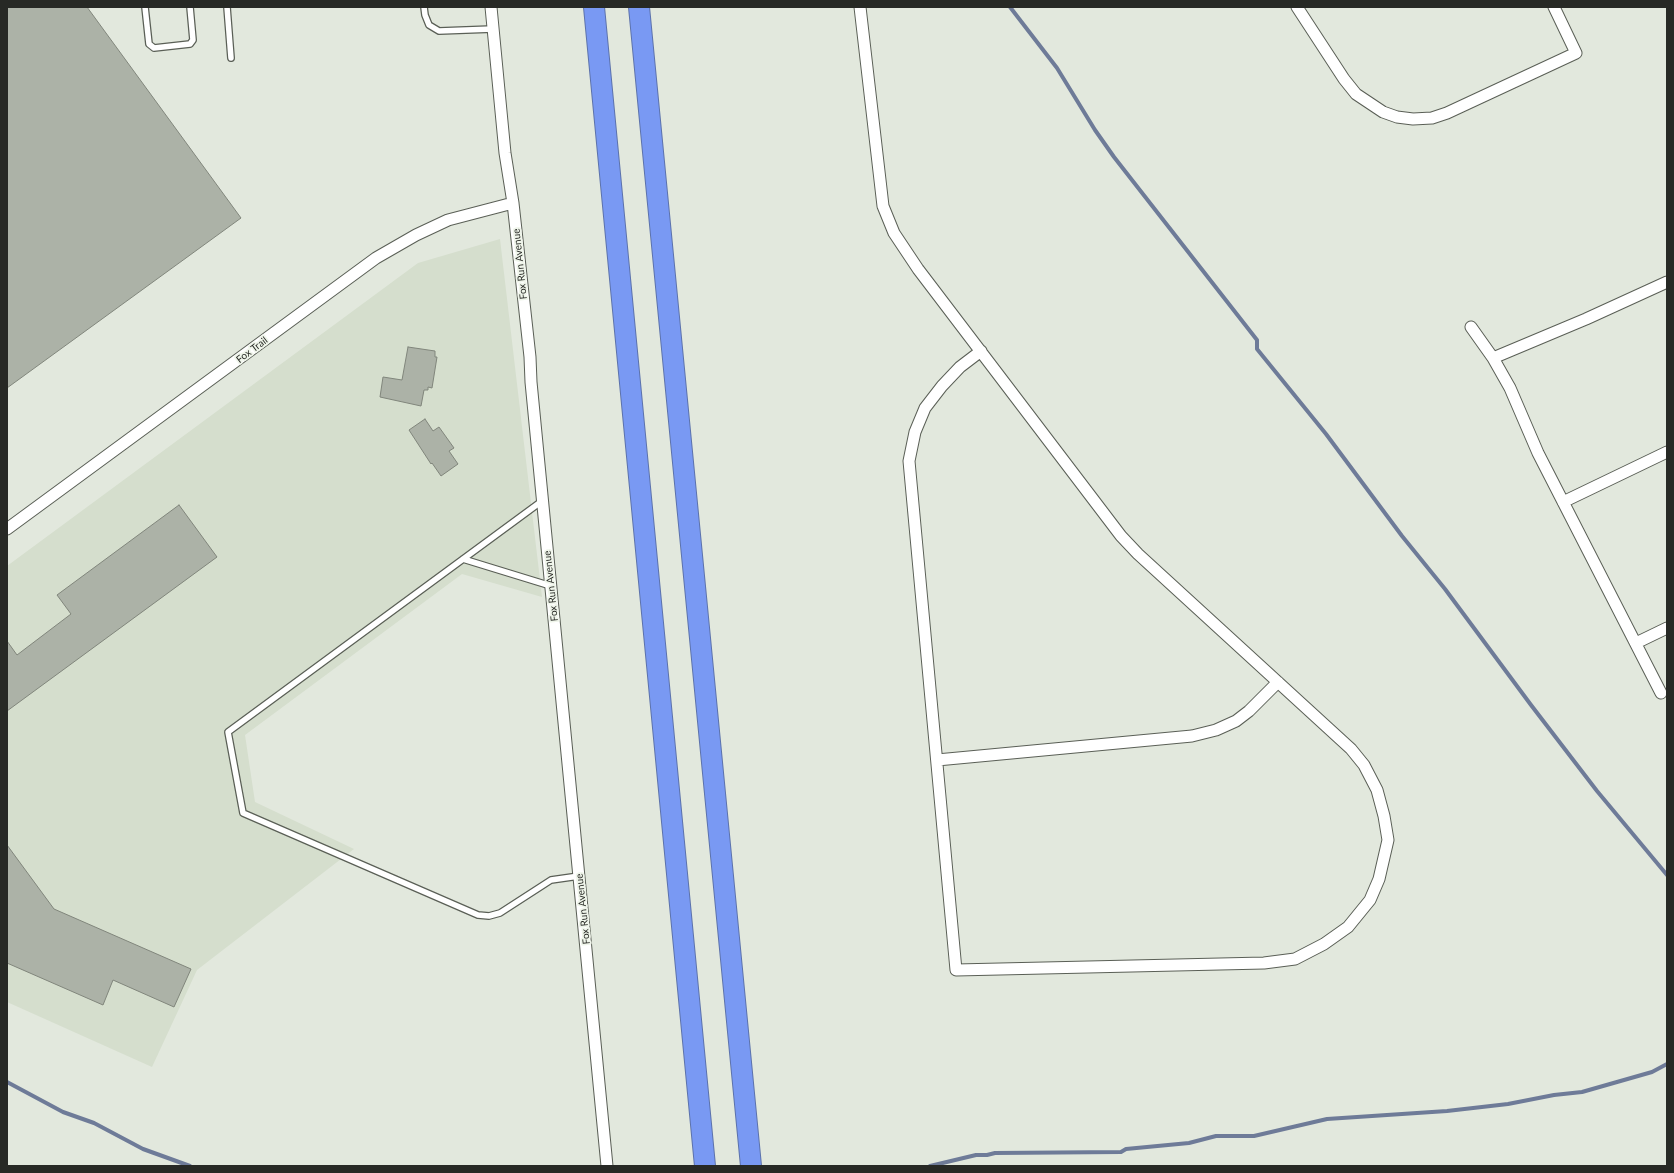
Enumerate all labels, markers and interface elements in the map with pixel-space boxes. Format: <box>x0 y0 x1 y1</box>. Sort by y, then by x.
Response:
street label: Fox Run Avenue <box>510 228 530 300</box>
street label: Fox Trail <box>234 334 270 366</box>
street label: Fox Run Avenue <box>541 550 561 622</box>
street label: Fox Run Avenue <box>573 873 593 945</box>

